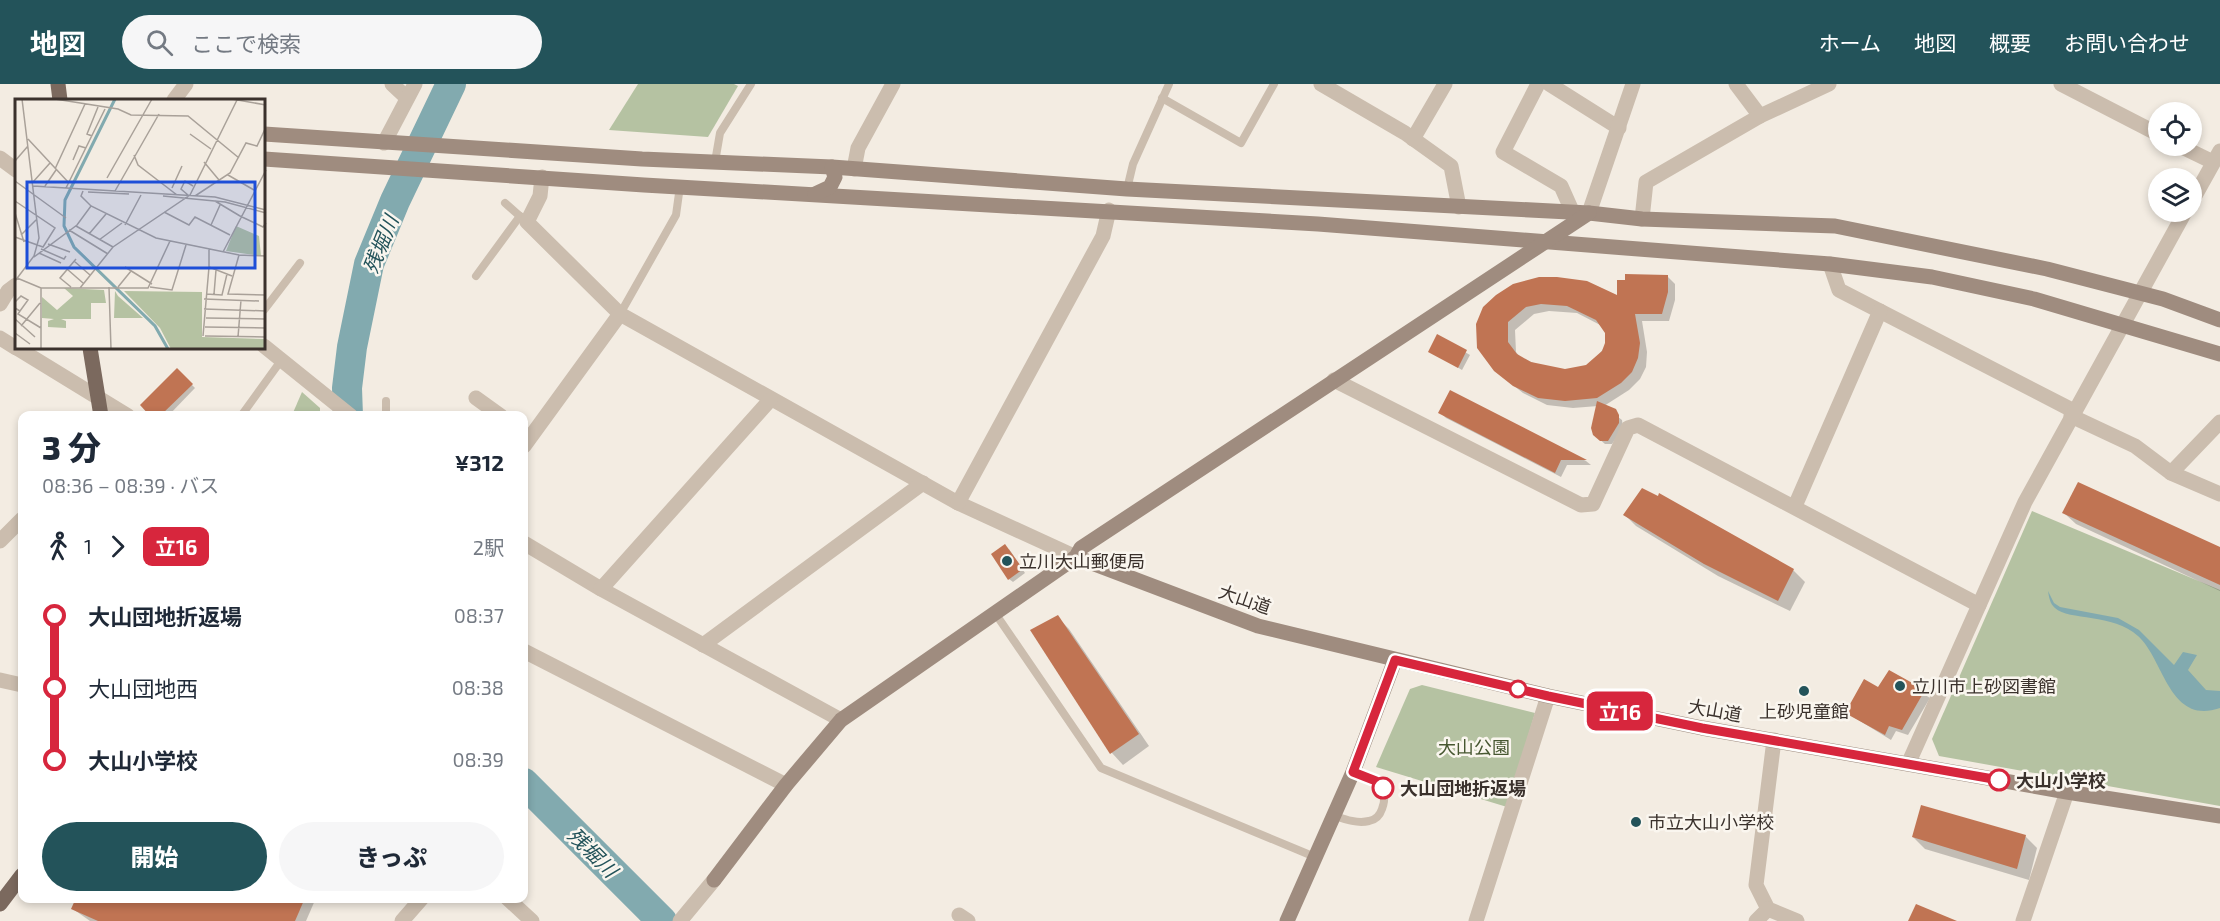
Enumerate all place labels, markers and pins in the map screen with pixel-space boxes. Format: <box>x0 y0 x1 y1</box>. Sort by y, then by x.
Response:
place label: 立川大山郵便局 <box>1019 550 1145 572</box>
marker: 立川大山郵便局 <box>1000 554 1014 568</box>
place label: 立川市上砂図書館 <box>1912 675 2056 697</box>
marker: 立川市上砂図書館 <box>1893 679 1907 693</box>
unlabelled marker <box>1509 680 1527 698</box>
marker: 上砂児童館 <box>1797 684 1811 698</box>
place label: 上砂児童館 <box>1759 700 1849 722</box>
marker: 大山小学校 <box>1988 769 2010 791</box>
place label: 大山小学校 <box>2016 769 2106 791</box>
marker: 大山団地折返場 <box>1372 777 1394 799</box>
place label: 大山団地折返場 <box>1400 777 1526 799</box>
place label: 市立大山小学校 <box>1648 811 1774 833</box>
marker: 市立大山小学校 <box>1629 815 1643 829</box>

